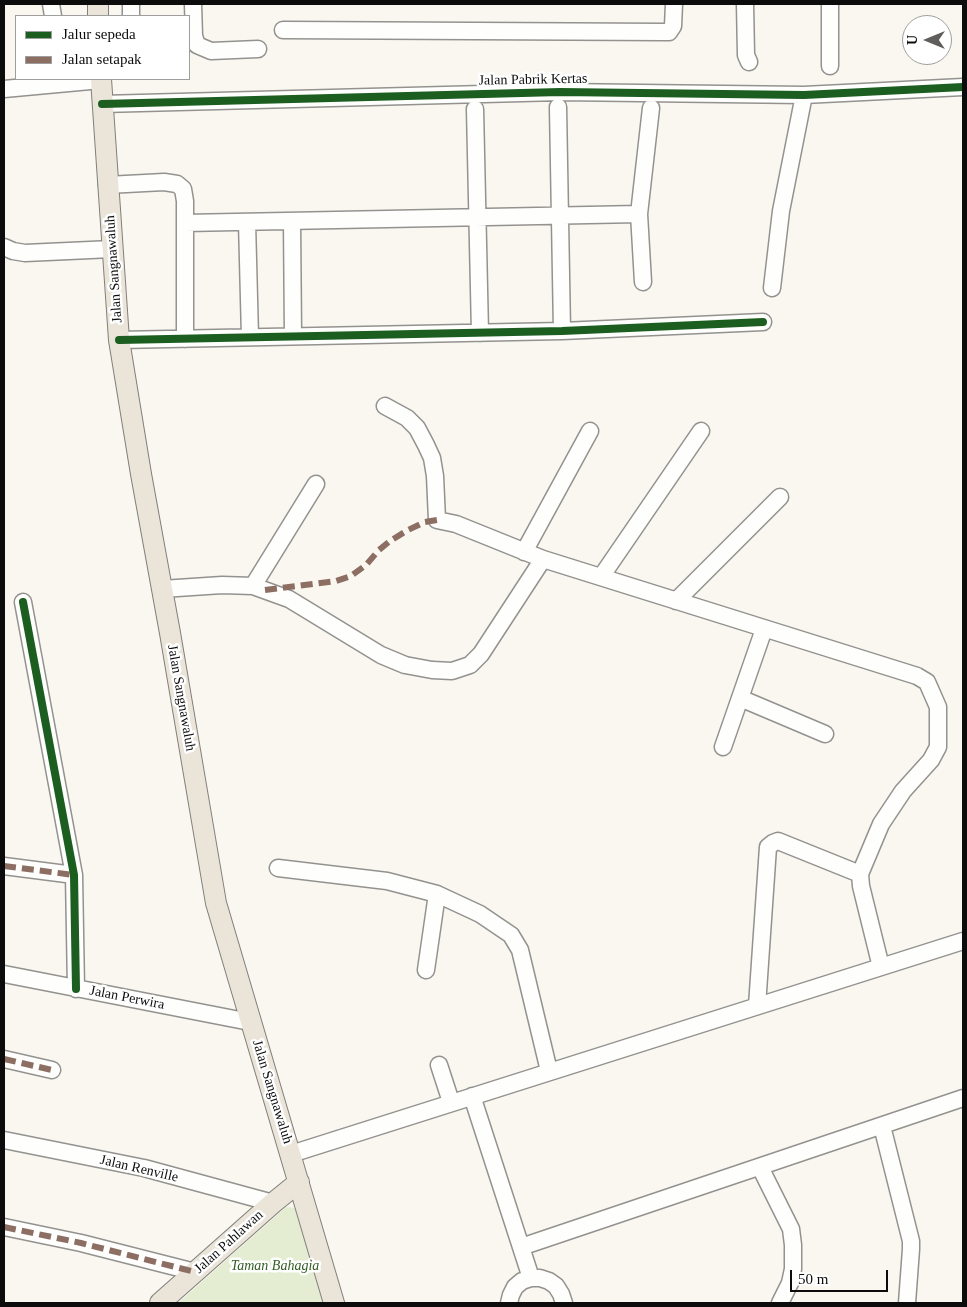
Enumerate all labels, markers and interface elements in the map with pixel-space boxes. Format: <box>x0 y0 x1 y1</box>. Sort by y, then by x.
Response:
legend <box>15 15 190 80</box>
north arrow <box>902 15 952 65</box>
text: Jalur sepeda <box>62 26 136 42</box>
text: U <box>905 35 920 45</box>
text: Jalan setapak <box>62 51 142 67</box>
street label: Jalan Pabrik Kertas <box>478 71 588 89</box>
street label: Jalan Sangnawaluh <box>102 215 126 323</box>
street label: Jalan Sangnawaluh <box>163 644 199 752</box>
street label: Jalan Perwira <box>88 983 166 1013</box>
street label: Jalan Sangnawaluh <box>248 1038 296 1146</box>
street label: Jalan Renville <box>98 1152 180 1186</box>
street label: Jalan Pahlawan <box>191 1207 267 1277</box>
park label: Taman Bahagia <box>231 1258 319 1274</box>
scale bar <box>792 1260 890 1292</box>
text: 50 m <box>798 1271 828 1287</box>

